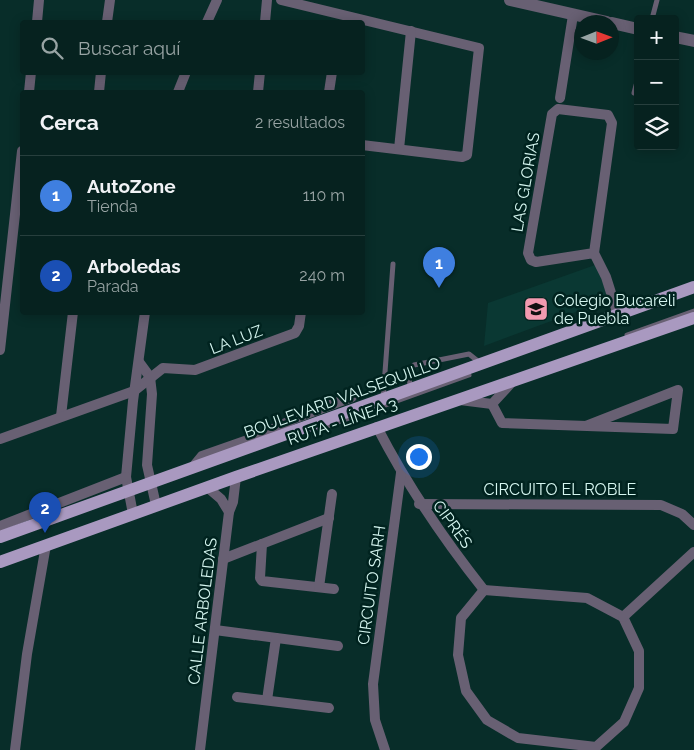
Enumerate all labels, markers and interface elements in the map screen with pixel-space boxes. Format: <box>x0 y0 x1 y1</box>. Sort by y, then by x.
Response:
north arrow <box>574 15 619 60</box>
map controls <box>634 15 679 150</box>
button: + <box>634 15 679 60</box>
search box <box>20 20 365 75</box>
icon: search <box>38 34 66 62</box>
text: Buscar aquí <box>78 37 180 59</box>
button: − <box>634 60 679 105</box>
button: layers <box>634 105 679 150</box>
text: Cerca <box>40 110 99 135</box>
text: 2 resultados <box>255 113 345 132</box>
street label: LAS GLORIAS <box>507 130 544 233</box>
text: AutoZone <box>87 175 176 197</box>
text: 1 <box>52 186 60 205</box>
text: 110 m <box>303 186 345 205</box>
text: Tienda <box>87 197 138 216</box>
pin: 1 <box>423 247 455 288</box>
text: Arboledas <box>87 255 181 277</box>
text: 2 <box>51 266 61 285</box>
text: 240 m <box>299 266 345 285</box>
text: Parada <box>87 277 139 296</box>
place label: Colegio Bucareli de Puebla <box>554 291 675 328</box>
school or university icon: Colegio Bucareli de Puebla <box>523 296 549 322</box>
street label: LA LUZ <box>207 321 265 358</box>
street label: BOULEVARD VALSEQUILLO <box>241 353 443 442</box>
street label: RUTA - LÍNEA 3 <box>284 393 400 449</box>
your location <box>406 444 432 470</box>
street label: CIRCUITO EL ROBLE <box>484 480 637 499</box>
pin: 2 <box>29 492 61 533</box>
street label: CIPRÉS <box>429 496 477 552</box>
street label: CIRCUITO SARH <box>354 524 389 646</box>
street label: CALLE ARBOLEDAS <box>184 536 221 686</box>

